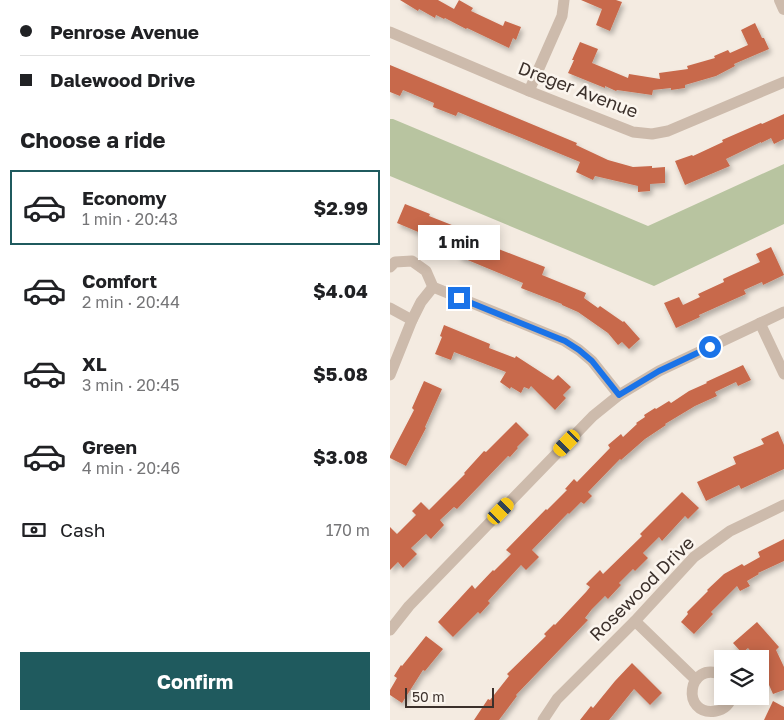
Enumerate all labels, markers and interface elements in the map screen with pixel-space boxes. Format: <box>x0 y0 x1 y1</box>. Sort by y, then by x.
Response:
text: Penrose Avenue <box>50 20 199 43</box>
street label: Dreger Avenue <box>515 56 641 122</box>
text: Dalewood Drive <box>50 68 195 91</box>
text: Choose a ride <box>20 126 166 153</box>
icon: car <box>22 185 67 230</box>
text: Economy <box>82 186 167 209</box>
text: $2.99 <box>313 196 368 219</box>
text: 1 min · 20:43 <box>82 209 178 229</box>
callout: 1 min <box>418 226 500 260</box>
text: 1 min <box>439 232 479 252</box>
icon: car <box>22 268 67 313</box>
text: Comfort <box>82 269 157 292</box>
text: $4.04 <box>313 279 368 302</box>
route end <box>448 287 470 309</box>
text: 2 min · 20:44 <box>82 292 180 312</box>
route start <box>699 336 721 358</box>
icon: car <box>22 351 67 396</box>
text: XL <box>82 352 107 375</box>
text: $5.08 <box>313 362 368 385</box>
text: 3 min · 20:45 <box>82 375 180 395</box>
car <box>551 427 582 459</box>
icon: car <box>22 434 67 479</box>
text: Green <box>82 435 137 458</box>
text: $3.08 <box>313 445 368 468</box>
text: 4 min · 20:46 <box>82 458 180 478</box>
car <box>485 495 516 527</box>
icon: cash <box>20 516 48 544</box>
text: Cash <box>60 518 105 541</box>
text: 170 m <box>326 520 370 540</box>
street label: Rosewood Drive <box>584 531 698 645</box>
map controls <box>714 650 769 705</box>
button: layers <box>714 650 769 705</box>
button: Confirm <box>20 652 370 710</box>
scale bar <box>405 685 494 708</box>
text: 50 m <box>412 688 445 705</box>

